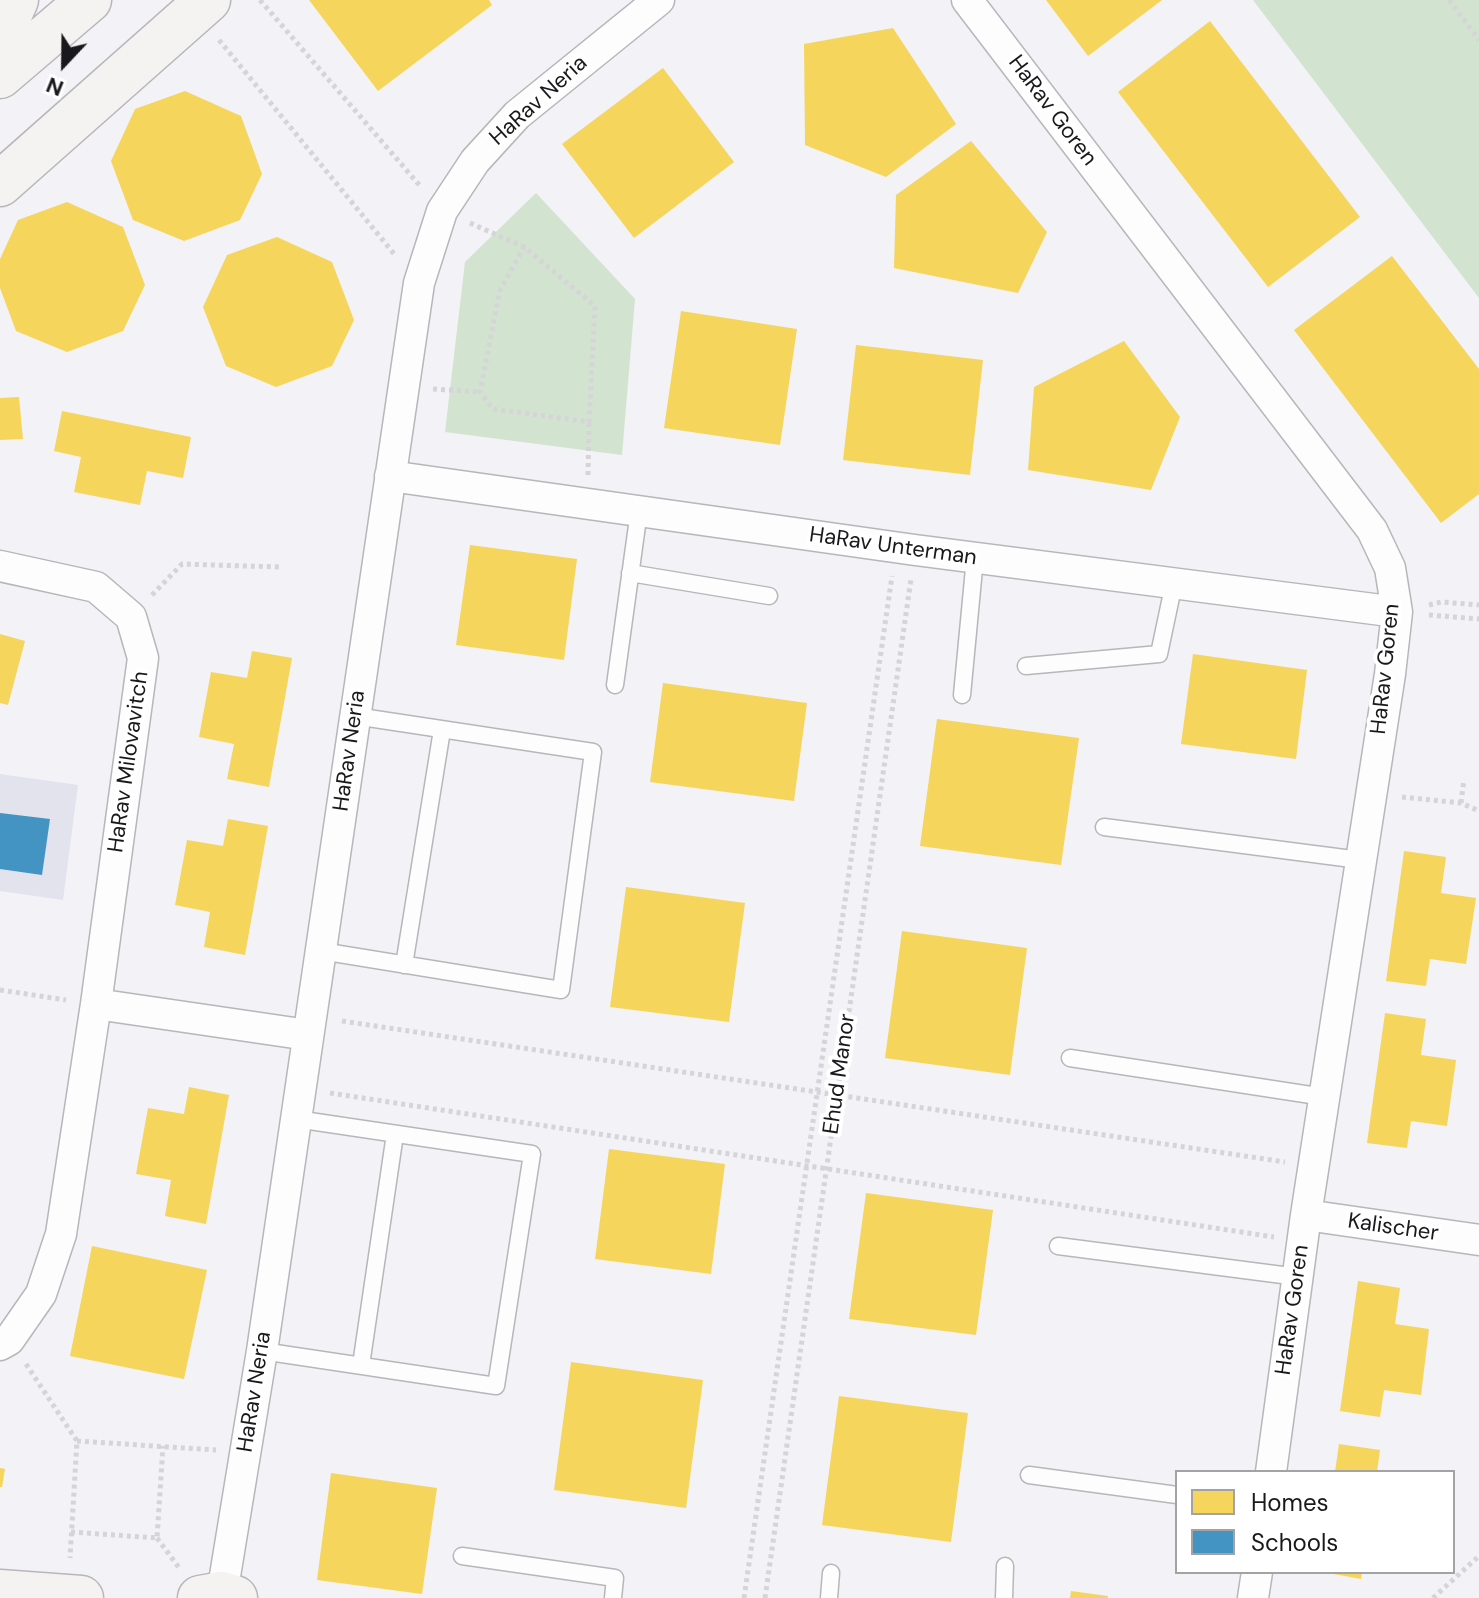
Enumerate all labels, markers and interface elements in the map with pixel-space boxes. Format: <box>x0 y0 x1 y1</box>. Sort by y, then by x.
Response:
north arrow <box>24 24 104 104</box>
street label: HaRav Neria <box>485 50 593 152</box>
street label: HaRav Goren <box>1002 51 1102 171</box>
text: N <box>42 70 68 103</box>
street label: HaRav Unterman <box>808 522 978 572</box>
street label: HaRav Goren <box>1366 602 1406 736</box>
street label: HaRav Milovavitch <box>103 670 155 854</box>
street label: HaRav Neria <box>328 689 372 813</box>
street label: Ehud Manor <box>818 1012 862 1136</box>
street label: Kalischer <box>1346 1209 1440 1247</box>
street label: HaRav Goren <box>1271 1243 1315 1377</box>
street label: HaRav Neria <box>232 1330 278 1454</box>
legend <box>1175 1470 1455 1574</box>
text: Homes <box>1251 1487 1329 1518</box>
text: Schools <box>1251 1527 1338 1558</box>

